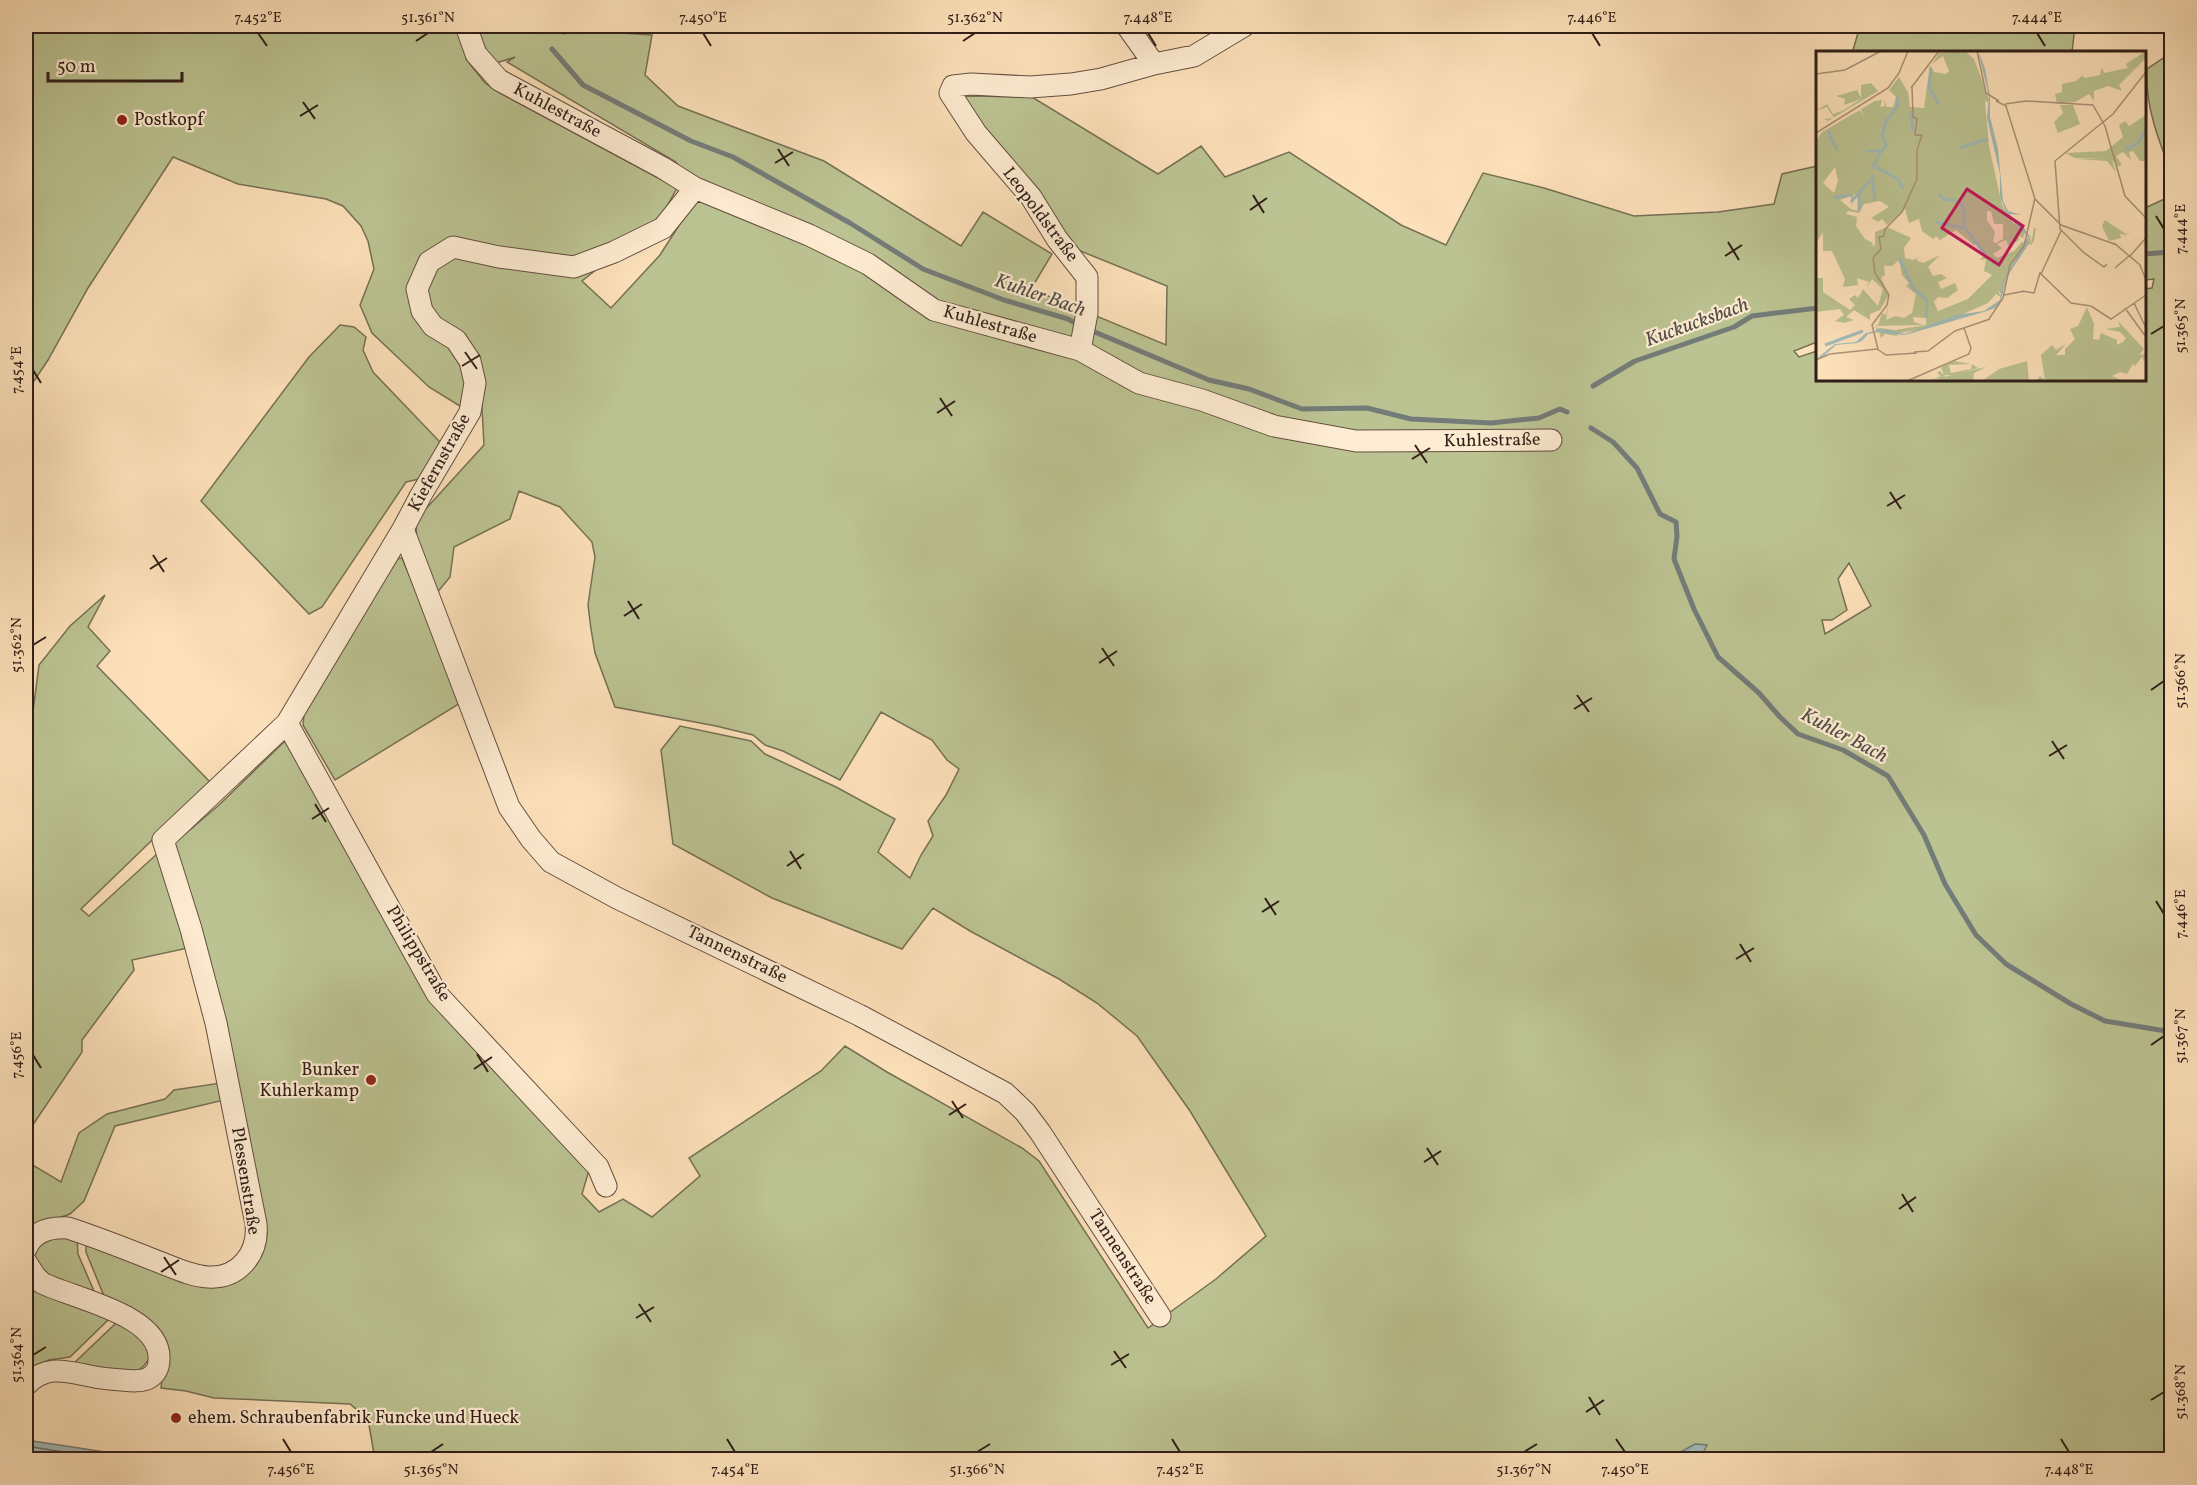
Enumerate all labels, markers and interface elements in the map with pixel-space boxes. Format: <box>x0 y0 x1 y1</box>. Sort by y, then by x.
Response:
text: 7.452°E <box>234 8 282 29</box>
text: 51.361°N <box>401 8 455 29</box>
text: 7.450°E <box>679 8 727 29</box>
text: 51.362°N <box>947 8 1003 29</box>
text: 7.448°E <box>1123 8 1173 29</box>
text: 7.446°E <box>1567 8 1617 29</box>
text: 7.444°E <box>2012 8 2062 29</box>
scale bar <box>48 45 182 83</box>
inset map <box>1816 51 2146 381</box>
text: 50 m <box>57 55 96 80</box>
street label: Kuhlestraße <box>508 77 606 145</box>
place label: Postkopf <box>134 108 205 133</box>
marker: Postkopf <box>115 113 129 127</box>
street label: Leopoldstraße <box>996 162 1084 268</box>
text: 7.444°E <box>2171 204 2192 254</box>
water label: Kuhler Bach <box>991 267 1089 325</box>
water label: Kuckucksbach <box>1641 291 1753 355</box>
text: 51.365°N <box>2171 298 2192 354</box>
street label: Kuhlestraße <box>940 300 1040 350</box>
text: 7.454°E <box>7 346 28 394</box>
street label: Kiefernstraße <box>403 409 477 517</box>
street label: Kuhlestraße <box>1443 428 1541 454</box>
text: 51.362°N <box>7 617 28 673</box>
text: 51.366°N <box>2171 653 2192 709</box>
water label: Kuhler Bach <box>1796 701 1892 771</box>
text: 7.446°E <box>2171 889 2192 939</box>
street label: Philippstraße <box>380 901 456 1007</box>
street label: Tannenstraße <box>683 920 791 990</box>
text: 51.367°N <box>2171 1008 2192 1064</box>
text: 7.456°E <box>7 1031 28 1079</box>
place label: Bunker Kuhlerkamp <box>259 1058 359 1104</box>
marker: Bunker Kuhlerkamp <box>364 1073 378 1087</box>
street label: Plessenstraße <box>224 1125 266 1237</box>
street label: Tannenstraße <box>1082 1204 1162 1310</box>
text: 51.364°N <box>7 1327 28 1383</box>
text: 51.368°N <box>2171 1364 2192 1420</box>
place label: ehem. Schraubenfabrik Funcke und Hueck <box>188 1406 519 1431</box>
marker: ehem. Schraubenfabrik Funcke und Hueck <box>169 1411 183 1425</box>
text: 7.456°E <box>267 1460 315 1481</box>
text: 51.365°N <box>403 1460 459 1481</box>
text: 7.454°E <box>711 1460 759 1481</box>
text: 51.366°N <box>949 1460 1005 1481</box>
text: 7.452°E <box>1156 1460 1204 1481</box>
text: 51.367°N <box>1496 1460 1552 1481</box>
text: 7.450°E <box>1601 1460 1649 1481</box>
text: 7.448°E <box>2044 1460 2094 1481</box>

